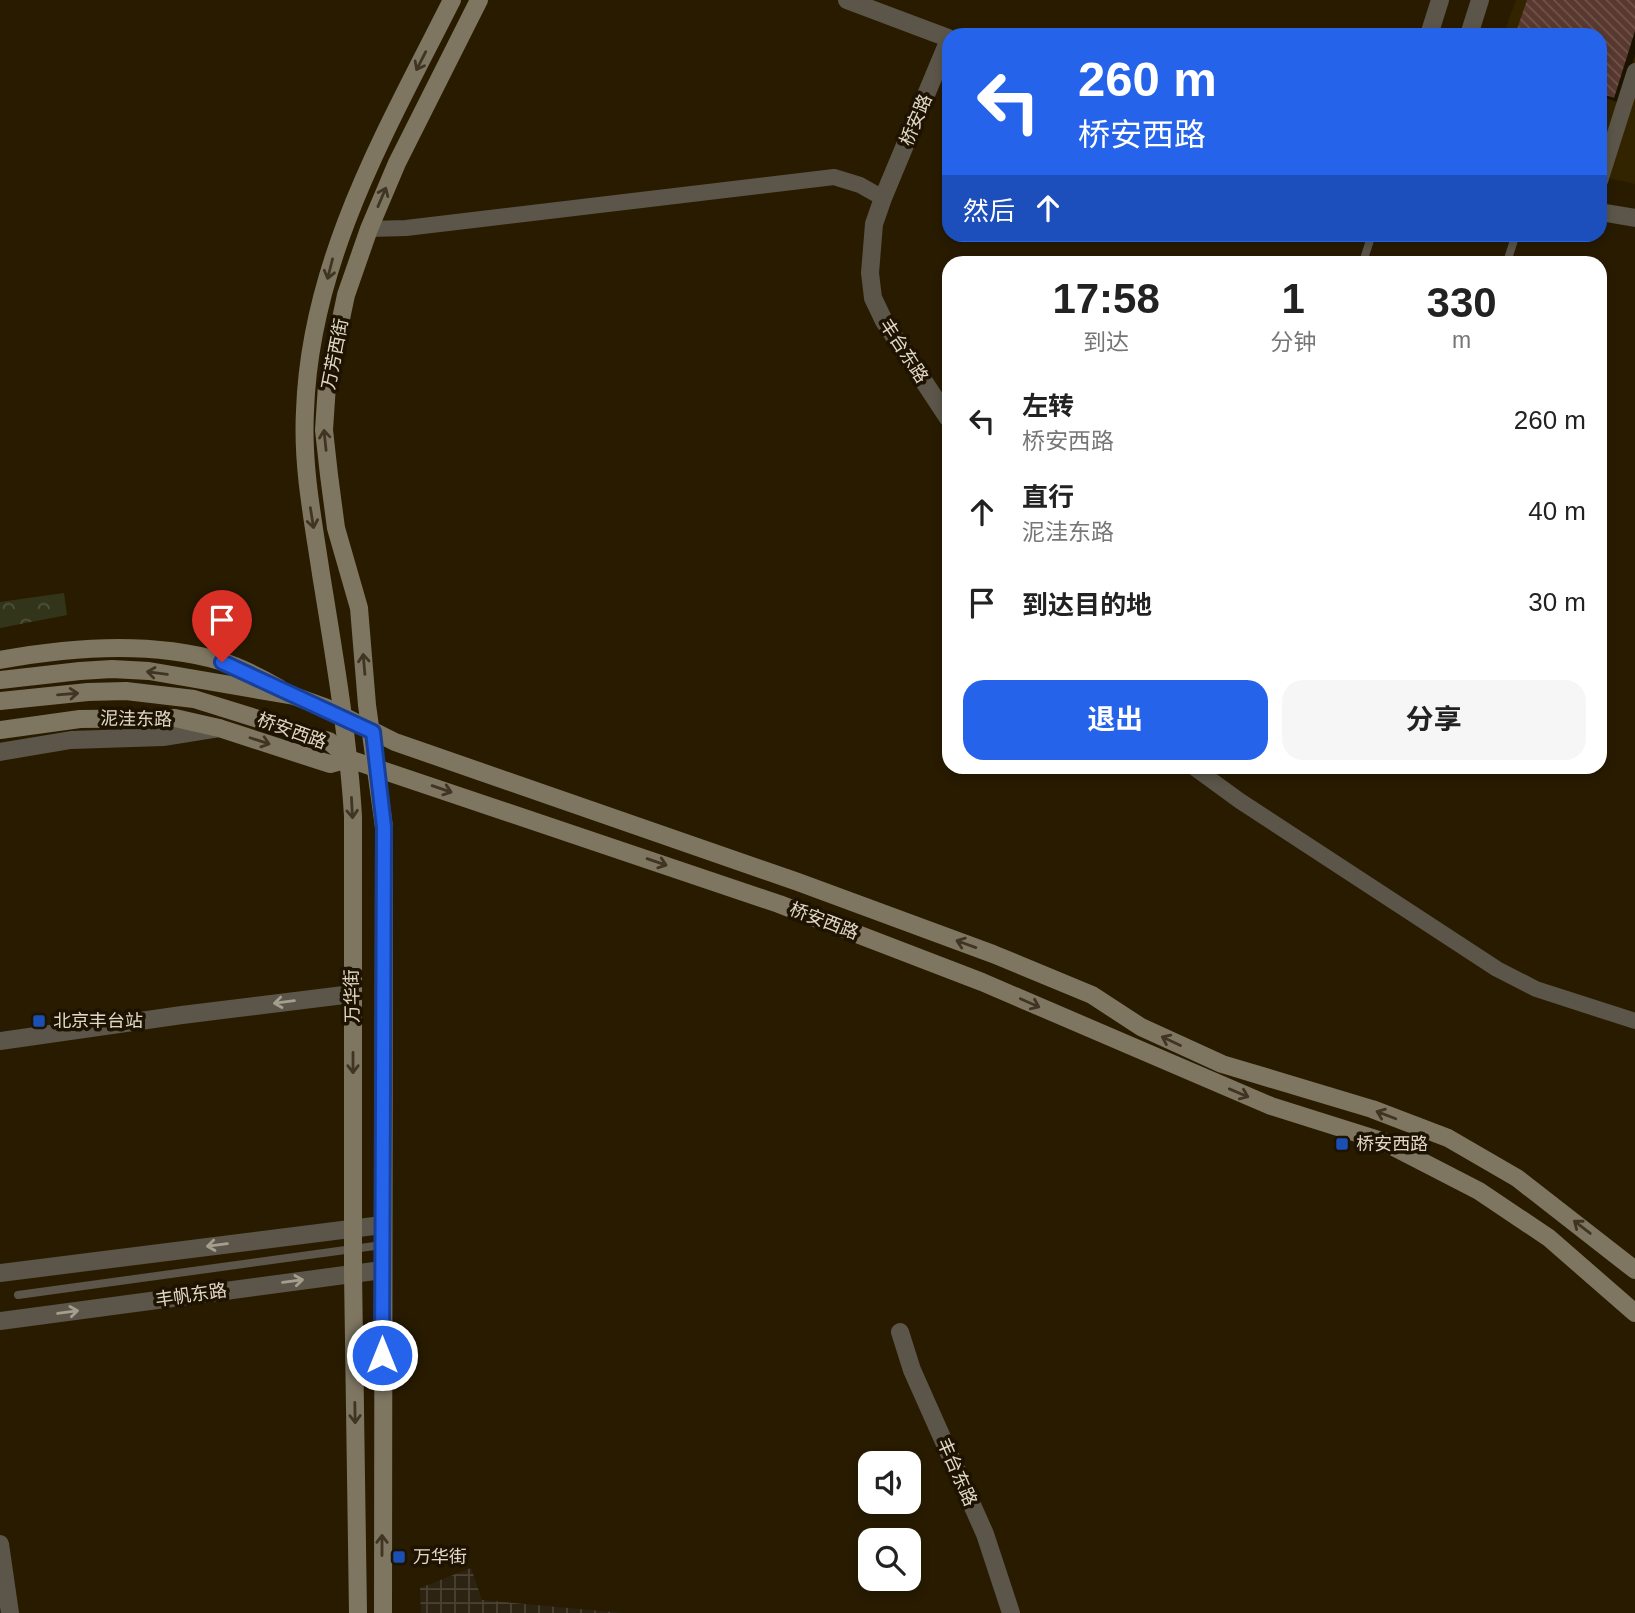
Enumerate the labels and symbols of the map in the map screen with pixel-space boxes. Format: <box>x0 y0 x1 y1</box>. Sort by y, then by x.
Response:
one-way arrow <box>413 50 427 71</box>
street label: 桥安路 <box>896 91 936 149</box>
one-way arrow <box>376 187 389 208</box>
one-way arrow <box>323 257 336 280</box>
street label: 丰台东路 <box>876 315 932 387</box>
street label: 万芳西街 <box>318 317 352 391</box>
one-way arrow <box>319 430 332 452</box>
one-way arrow <box>306 506 319 529</box>
pin <box>192 590 252 662</box>
one-way arrow <box>357 653 370 676</box>
one-way arrow <box>146 666 169 679</box>
one-way arrow <box>56 687 79 700</box>
street label: 泥洼东路 <box>100 708 172 730</box>
street label: 桥安西路 <box>255 709 329 753</box>
one-way arrow <box>249 736 271 749</box>
one-way arrow <box>430 784 452 796</box>
one-way arrow <box>346 796 359 819</box>
one-way arrow <box>645 857 667 869</box>
street label: 桥安西路 <box>787 899 861 943</box>
one-way arrow <box>956 937 978 949</box>
street label: 万华街 <box>342 969 362 1023</box>
one-way arrow <box>274 996 296 1009</box>
one-way arrow <box>1019 997 1040 1010</box>
place label: 北京丰台站 <box>53 1011 143 1031</box>
marker: 北京丰台站 <box>31 1013 47 1029</box>
one-way arrow <box>1161 1034 1182 1047</box>
one-way arrow <box>346 1051 360 1074</box>
one-way arrow <box>1228 1087 1249 1100</box>
one-way arrow <box>1376 1107 1397 1120</box>
place label: 桥安西路 <box>1356 1134 1428 1154</box>
marker: 桥安西路 <box>1334 1136 1350 1152</box>
one-way arrow <box>1573 1220 1591 1235</box>
one-way arrow <box>206 1239 229 1252</box>
one-way arrow <box>281 1275 304 1288</box>
street label: 丰帆东路 <box>154 1280 228 1310</box>
one-way arrow <box>56 1305 78 1318</box>
position arrow <box>345 1318 419 1392</box>
one-way arrow <box>348 1401 362 1424</box>
street label: 丰台东路 <box>933 1435 981 1509</box>
one-way arrow <box>375 1534 389 1557</box>
place label: 万华街 <box>413 1547 467 1567</box>
marker: 万华街 <box>391 1549 407 1565</box>

